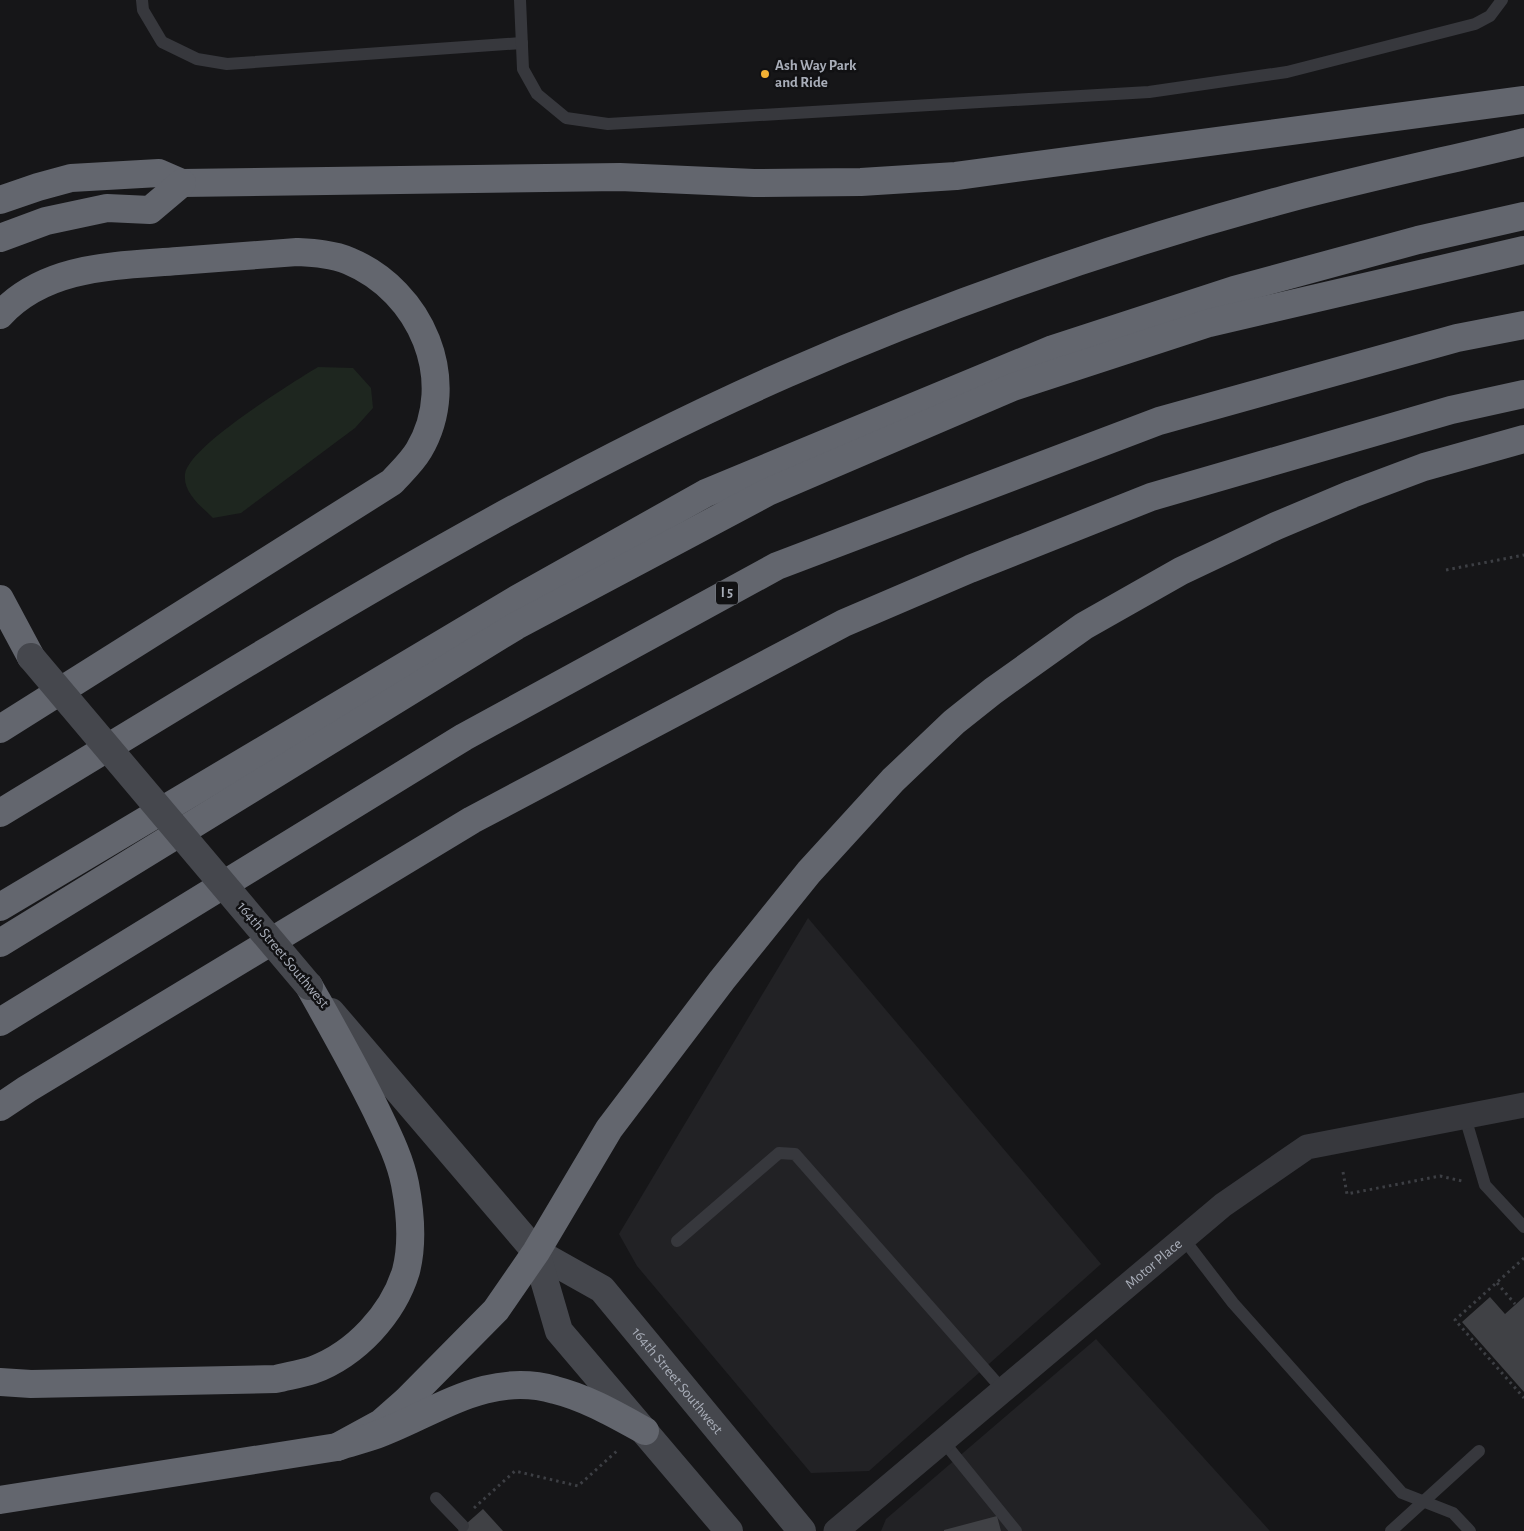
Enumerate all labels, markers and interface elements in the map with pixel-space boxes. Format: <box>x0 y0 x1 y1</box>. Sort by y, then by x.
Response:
place label: Ash Way Park and Ride <box>775 58 857 90</box>
marker: Ash Way Park and Ride <box>759 68 771 80</box>
road number: I 5 <box>716 582 738 604</box>
street label: 164th Street Southwest <box>234 899 332 1011</box>
street label: Motor Place <box>1122 1236 1185 1292</box>
street label: 164th Street Southwest <box>629 1324 726 1437</box>

